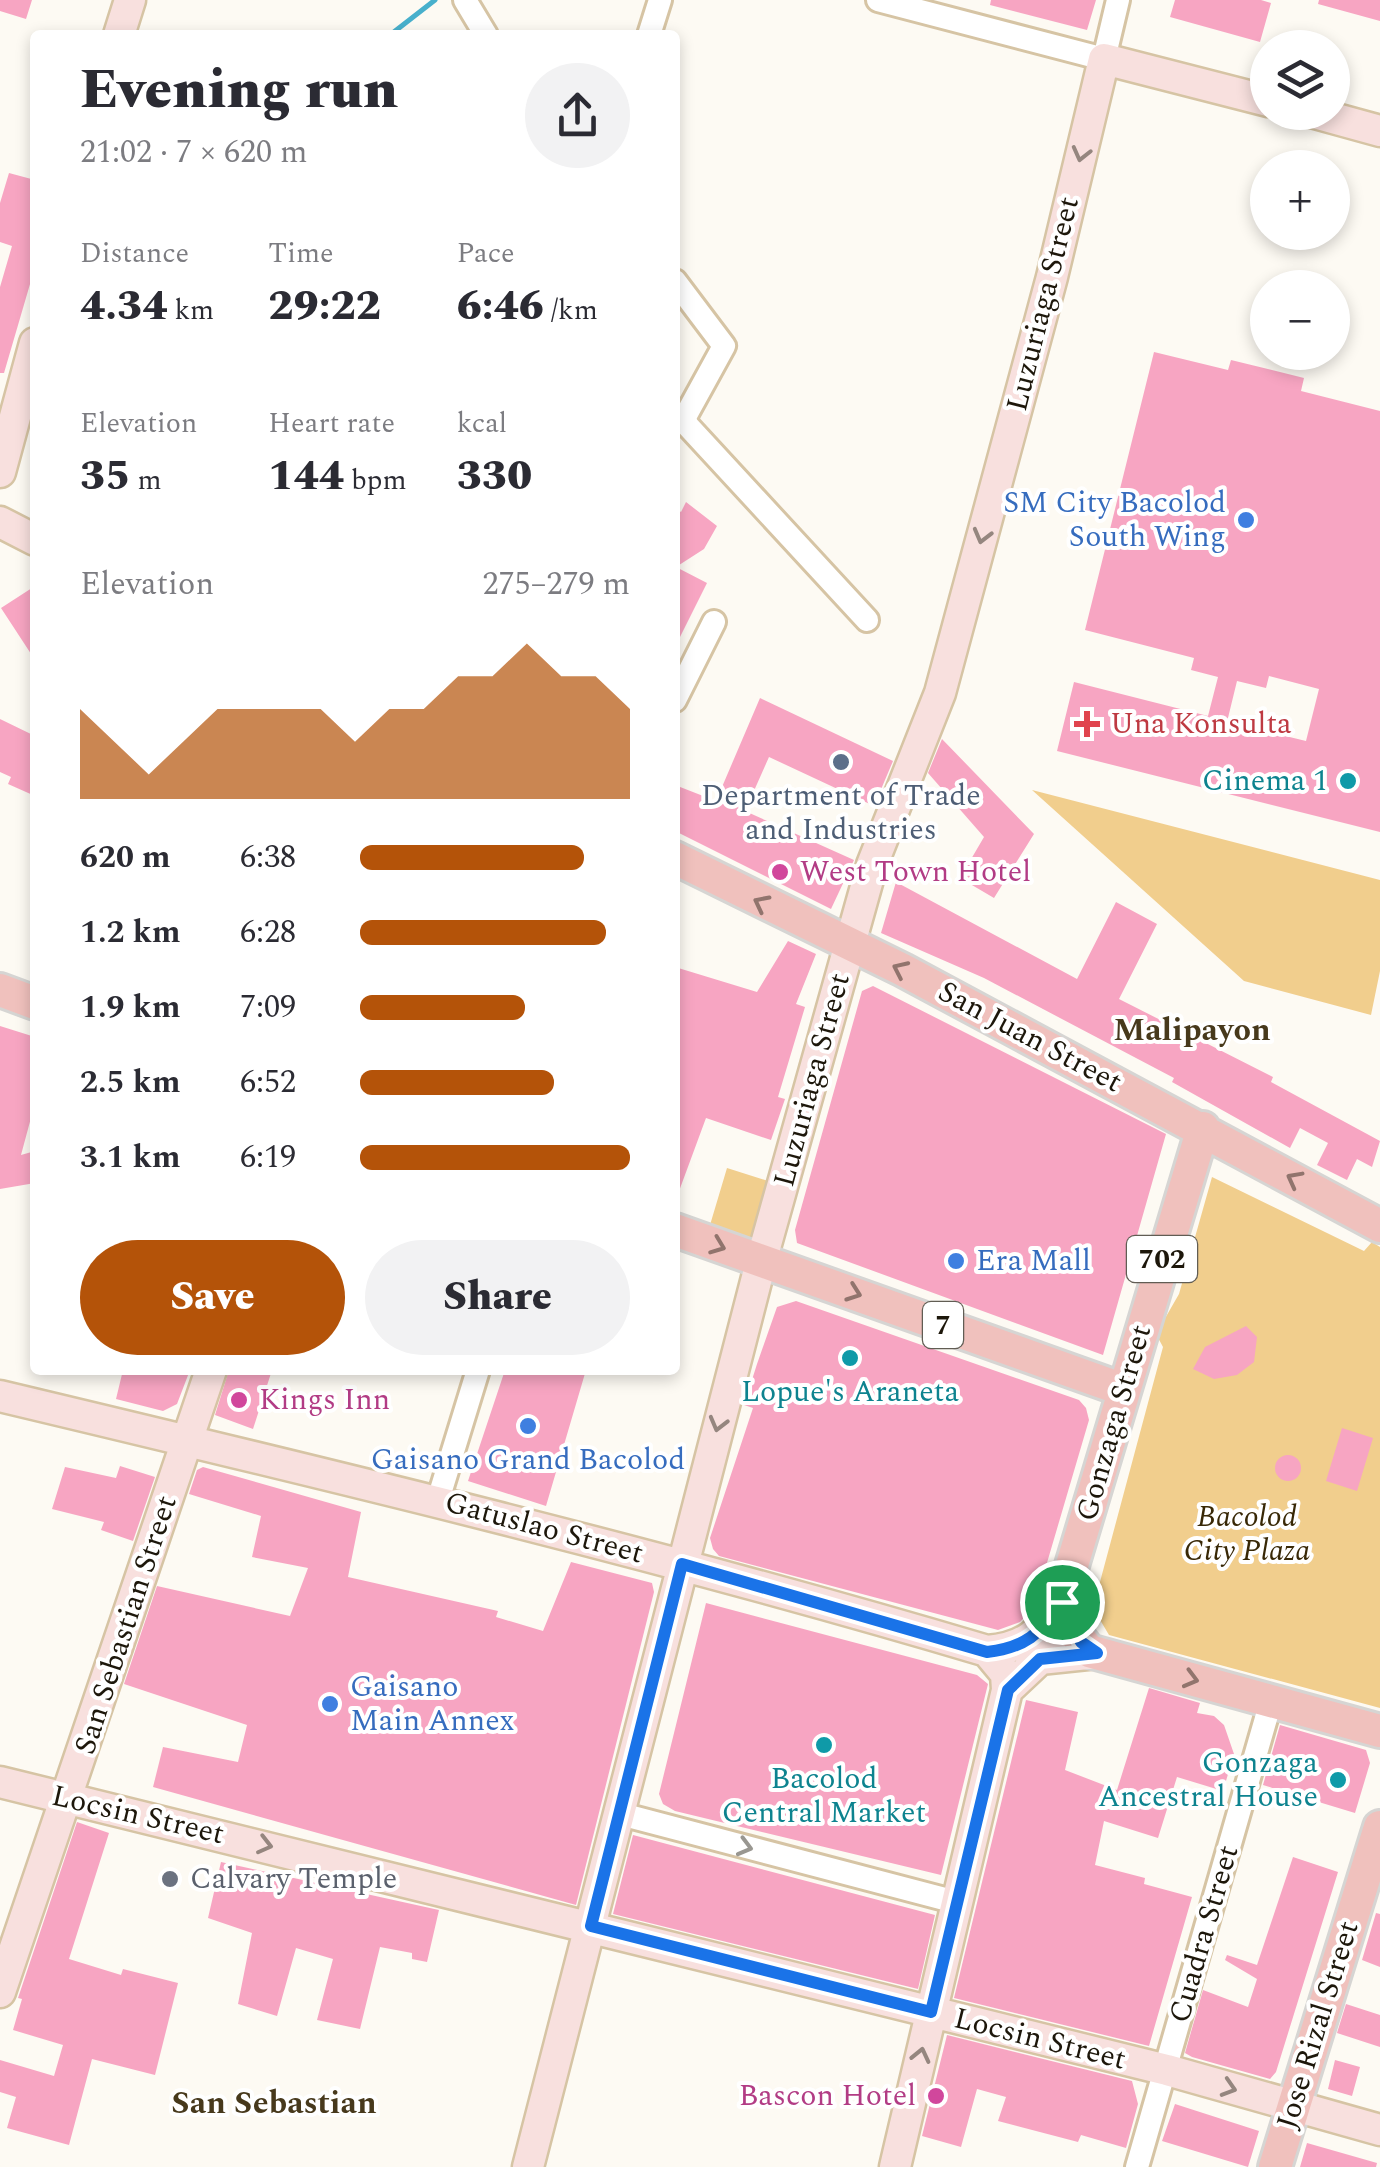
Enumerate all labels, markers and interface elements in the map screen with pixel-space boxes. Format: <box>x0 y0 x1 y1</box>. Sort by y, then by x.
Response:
map controls <box>1250 30 1350 370</box>
button: layers <box>1250 30 1350 130</box>
text: Evening run <box>80 49 398 132</box>
button: share <box>525 63 630 168</box>
text: 21:02 · 7 × 620 m <box>80 128 308 177</box>
one-way arrow <box>1072 145 1093 162</box>
button: + <box>1250 150 1350 250</box>
street label: Luzuriaga Street <box>994 192 1092 416</box>
text: Distance <box>80 232 189 275</box>
text: Time <box>268 232 334 275</box>
text: Pace <box>457 232 515 275</box>
button: − <box>1250 270 1350 370</box>
text: 4.34 <box>80 275 167 338</box>
text: 29:22 <box>268 275 381 338</box>
text: 6:46 <box>457 275 544 338</box>
text: km <box>167 289 214 332</box>
text: /km <box>544 289 598 332</box>
text: Elevation <box>80 402 197 445</box>
text: Heart rate <box>268 402 395 445</box>
text: kcal <box>457 402 507 445</box>
text: 35 <box>80 445 130 508</box>
text: 144 <box>268 445 344 508</box>
text: 330 <box>457 445 532 508</box>
text: m <box>130 459 162 502</box>
text: bpm <box>344 459 407 502</box>
place label: SM City Bacolod South Wing <box>1003 480 1226 560</box>
marker: SM City Bacolod South Wing <box>1235 509 1257 531</box>
one-way arrow <box>973 527 994 545</box>
text: Elevation <box>80 560 214 609</box>
text: 275–279 m <box>482 560 630 609</box>
place label: Una Konsulta <box>1110 701 1292 747</box>
marker: Una Konsulta <box>1074 711 1100 737</box>
marker: Department of Trade and Industries <box>830 751 852 773</box>
place label: Cinema 1 <box>1202 758 1328 804</box>
marker: Cinema 1 <box>1337 770 1359 792</box>
place label: Department of Trade and Industries <box>701 773 981 853</box>
text: 620 m <box>80 833 171 882</box>
text: 6:38 <box>240 833 296 882</box>
place label: West Town Hotel <box>800 849 1031 895</box>
marker: West Town Hotel <box>769 861 791 883</box>
one-way arrow <box>753 895 771 915</box>
text: 1.2 km <box>80 908 181 957</box>
text: 6:28 <box>240 908 296 957</box>
one-way arrow <box>892 961 910 981</box>
street label: Luzuriaga Street <box>761 968 863 1192</box>
street label: San Juan Street <box>930 969 1130 1105</box>
text: 1.9 km <box>80 983 181 1032</box>
text: 7:09 <box>240 983 296 1032</box>
district label: Malipayon <box>1113 1006 1271 1055</box>
text: 2.5 km <box>80 1058 181 1107</box>
text: 6:52 <box>240 1058 296 1107</box>
text: 3.1 km <box>80 1133 181 1182</box>
text: 6:19 <box>240 1133 296 1182</box>
one-way arrow <box>1287 1172 1305 1192</box>
one-way arrow <box>708 1235 726 1255</box>
road number: 702 <box>1127 1236 1197 1282</box>
place label: Era Mall <box>976 1238 1091 1284</box>
button: Save <box>80 1240 345 1355</box>
button: Share <box>365 1240 630 1355</box>
marker: Era Mall <box>945 1250 967 1272</box>
one-way arrow <box>844 1281 861 1302</box>
road number: 7 <box>923 1302 963 1348</box>
street label: Gonzaga Street <box>1064 1319 1164 1527</box>
marker: Lopue's Araneta <box>839 1347 861 1369</box>
place label: Lopue's Araneta <box>741 1369 959 1415</box>
place label: Kings Inn <box>259 1377 390 1423</box>
marker: Kings Inn <box>228 1389 250 1411</box>
marker: Gaisano Grand Bacolod <box>517 1415 539 1437</box>
one-way arrow <box>709 1415 730 1432</box>
place label: Gaisano Grand Bacolod <box>371 1437 685 1483</box>
street label: Gatuslao Street <box>440 1479 648 1577</box>
street label: San Sebastian Street <box>62 1490 190 1760</box>
park label: Bacolod City Plaza <box>1184 1494 1310 1574</box>
pin <box>1020 1560 1105 1645</box>
icon: arrive <box>1035 1575 1090 1630</box>
place label: Gaisano Main Annex <box>350 1664 514 1744</box>
one-way arrow <box>1182 1667 1199 1688</box>
marker: Gaisano Main Annex <box>319 1693 341 1715</box>
marker: Bacolod Central Market <box>813 1734 835 1756</box>
place label: Gonzaga Ancestral House <box>1098 1740 1318 1820</box>
place label: Bacolod Central Market <box>722 1756 926 1836</box>
marker: Gonzaga Ancestral House <box>1327 1769 1349 1791</box>
street label: Locsin Street <box>47 1773 229 1857</box>
one-way arrow <box>256 1833 273 1854</box>
one-way arrow <box>736 1835 753 1856</box>
street label: Cuadra Street <box>1157 1840 1251 2028</box>
place label: Calvary Temple <box>190 1856 397 1902</box>
marker: Calvary Temple <box>159 1868 181 1890</box>
street label: Jose Rizal Street <box>1264 1915 1372 2135</box>
street label: Locsin Street <box>949 1995 1131 2083</box>
one-way arrow <box>909 2047 930 2064</box>
place label: Bascon Hotel <box>739 2073 916 2119</box>
one-way arrow <box>1219 2076 1236 2097</box>
district label: San Sebastian <box>171 2079 377 2128</box>
marker: Bascon Hotel <box>925 2085 947 2107</box>

